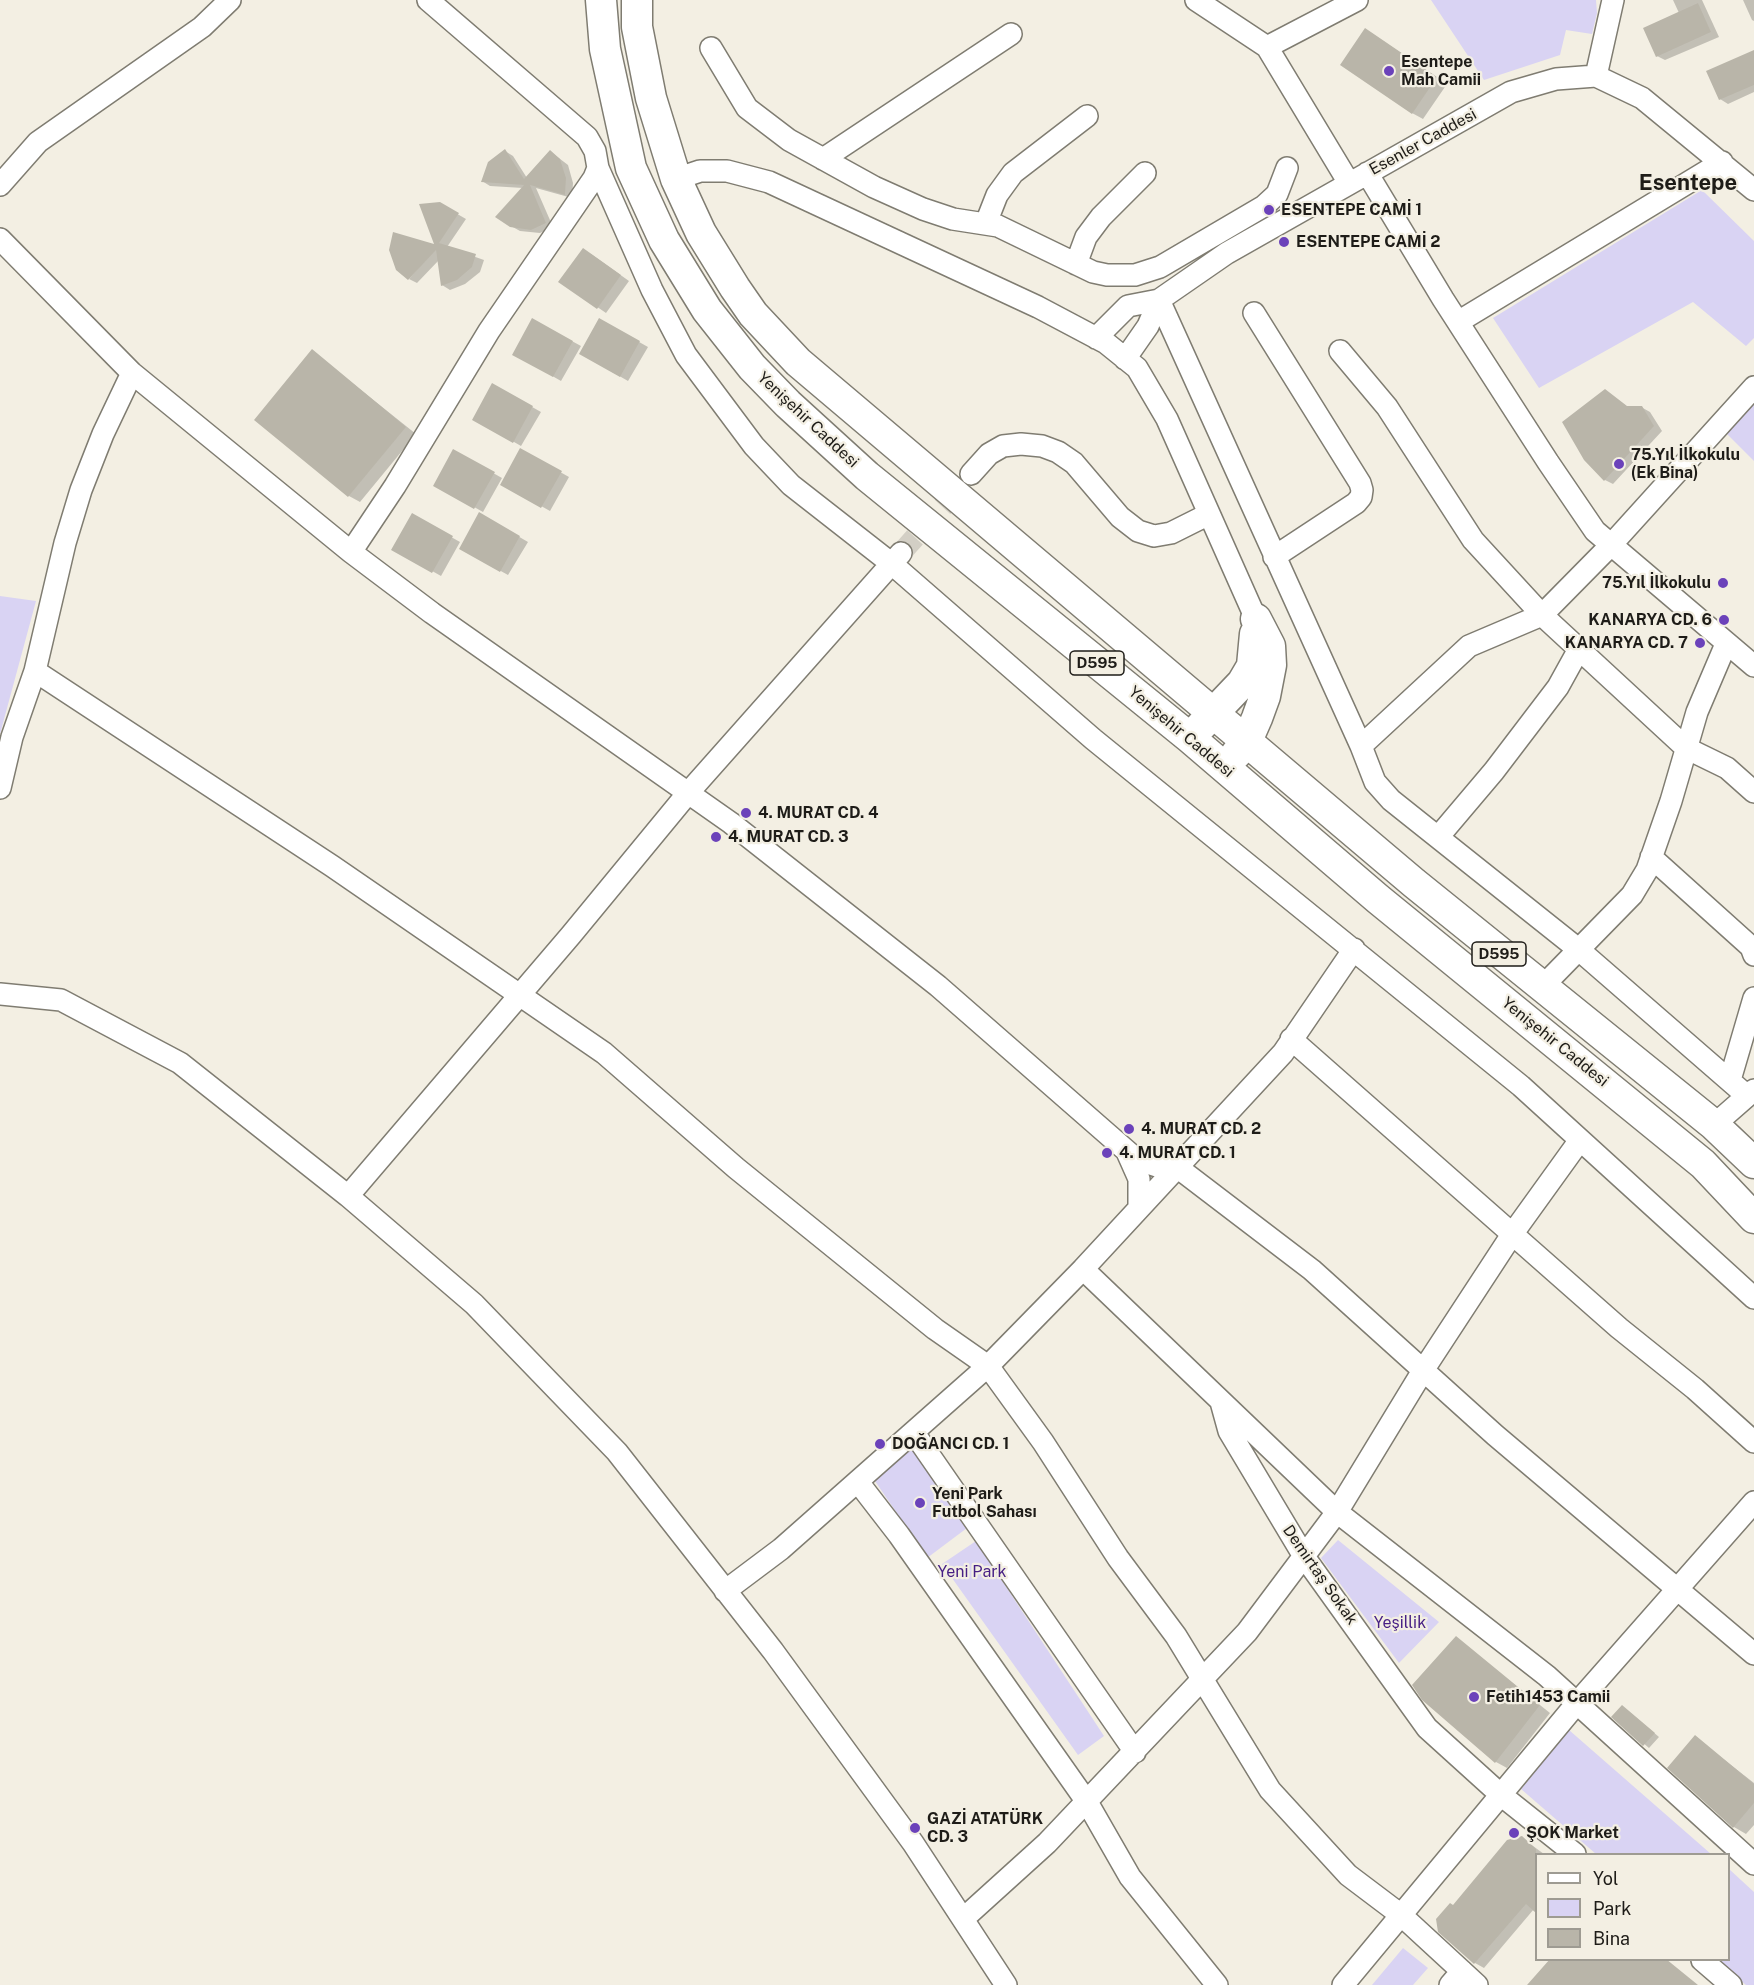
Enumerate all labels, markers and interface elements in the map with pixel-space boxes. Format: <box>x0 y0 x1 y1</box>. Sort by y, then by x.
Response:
place label: Esentepe Mah Camii <box>1401 52 1481 90</box>
marker: Esentepe Mah Camii <box>1382 64 1396 78</box>
street label: Esenler Caddesi <box>1366 105 1480 179</box>
district label: Esentepe <box>1639 170 1737 196</box>
place label: ESENTEPE CAMİ 1 <box>1281 200 1422 220</box>
marker: ESENTEPE CAMİ 1 <box>1262 203 1276 217</box>
place label: ESENTEPE CAMİ 2 <box>1296 232 1440 252</box>
marker: ESENTEPE CAMİ 2 <box>1277 235 1291 249</box>
street label: Yenişehir Caddesi <box>753 368 863 472</box>
place label: 75.Yıl İlkokulu (Ek Bina) <box>1631 445 1740 483</box>
marker: 75.Yıl İlkokulu (Ek Bina) <box>1612 457 1626 471</box>
place label: 75.Yıl İlkokulu <box>1602 573 1711 593</box>
marker: 75.Yıl İlkokulu <box>1716 576 1730 590</box>
place label: KANARYA CD. 6 <box>1588 610 1712 630</box>
marker: KANARYA CD. 6 <box>1717 613 1731 627</box>
place label: KANARYA CD. 7 <box>1565 633 1688 653</box>
marker: KANARYA CD. 7 <box>1693 636 1707 650</box>
road number: D595 <box>1070 651 1124 675</box>
street label: Yenişehir Caddesi <box>1124 682 1238 782</box>
place label: 4. MURAT CD. 4 <box>758 803 878 823</box>
marker: 4. MURAT CD. 4 <box>739 806 753 820</box>
place label: 4. MURAT CD. 3 <box>728 827 849 847</box>
marker: 4. MURAT CD. 3 <box>709 830 723 844</box>
road number: D595 <box>1472 942 1526 966</box>
street label: Yenişehir Caddesi <box>1498 993 1612 1091</box>
place label: 4. MURAT CD. 2 <box>1141 1119 1261 1139</box>
marker: 4. MURAT CD. 2 <box>1122 1122 1136 1136</box>
place label: 4. MURAT CD. 1 <box>1119 1143 1236 1163</box>
marker: 4. MURAT CD. 1 <box>1100 1146 1114 1160</box>
place label: DOĞANCI CD. 1 <box>892 1434 1009 1454</box>
marker: DOĞANCI CD. 1 <box>873 1437 887 1451</box>
place label: Yeni Park Futbol Sahası <box>932 1484 1037 1522</box>
marker: Yeni Park Futbol Sahası <box>913 1496 927 1510</box>
street label: Demirtaş Sokak <box>1278 1521 1362 1629</box>
park label: Yeni Park <box>938 1562 1006 1582</box>
park label: Yeşillik <box>1374 1613 1426 1633</box>
place label: Fetih1453 Camii <box>1486 1687 1610 1707</box>
marker: Fetih1453 Camii <box>1467 1690 1481 1704</box>
place label: GAZİ ATATÜRK CD. 3 <box>927 1809 1043 1847</box>
marker: GAZİ ATATÜRK CD. 3 <box>908 1821 922 1835</box>
place label: ŞOK Market <box>1526 1823 1619 1843</box>
marker: ŞOK Market <box>1507 1826 1521 1840</box>
legend <box>1535 1853 1730 1961</box>
text: Yol <box>1593 1868 1618 1889</box>
text: Park <box>1593 1898 1631 1919</box>
text: Bina <box>1593 1928 1630 1949</box>

